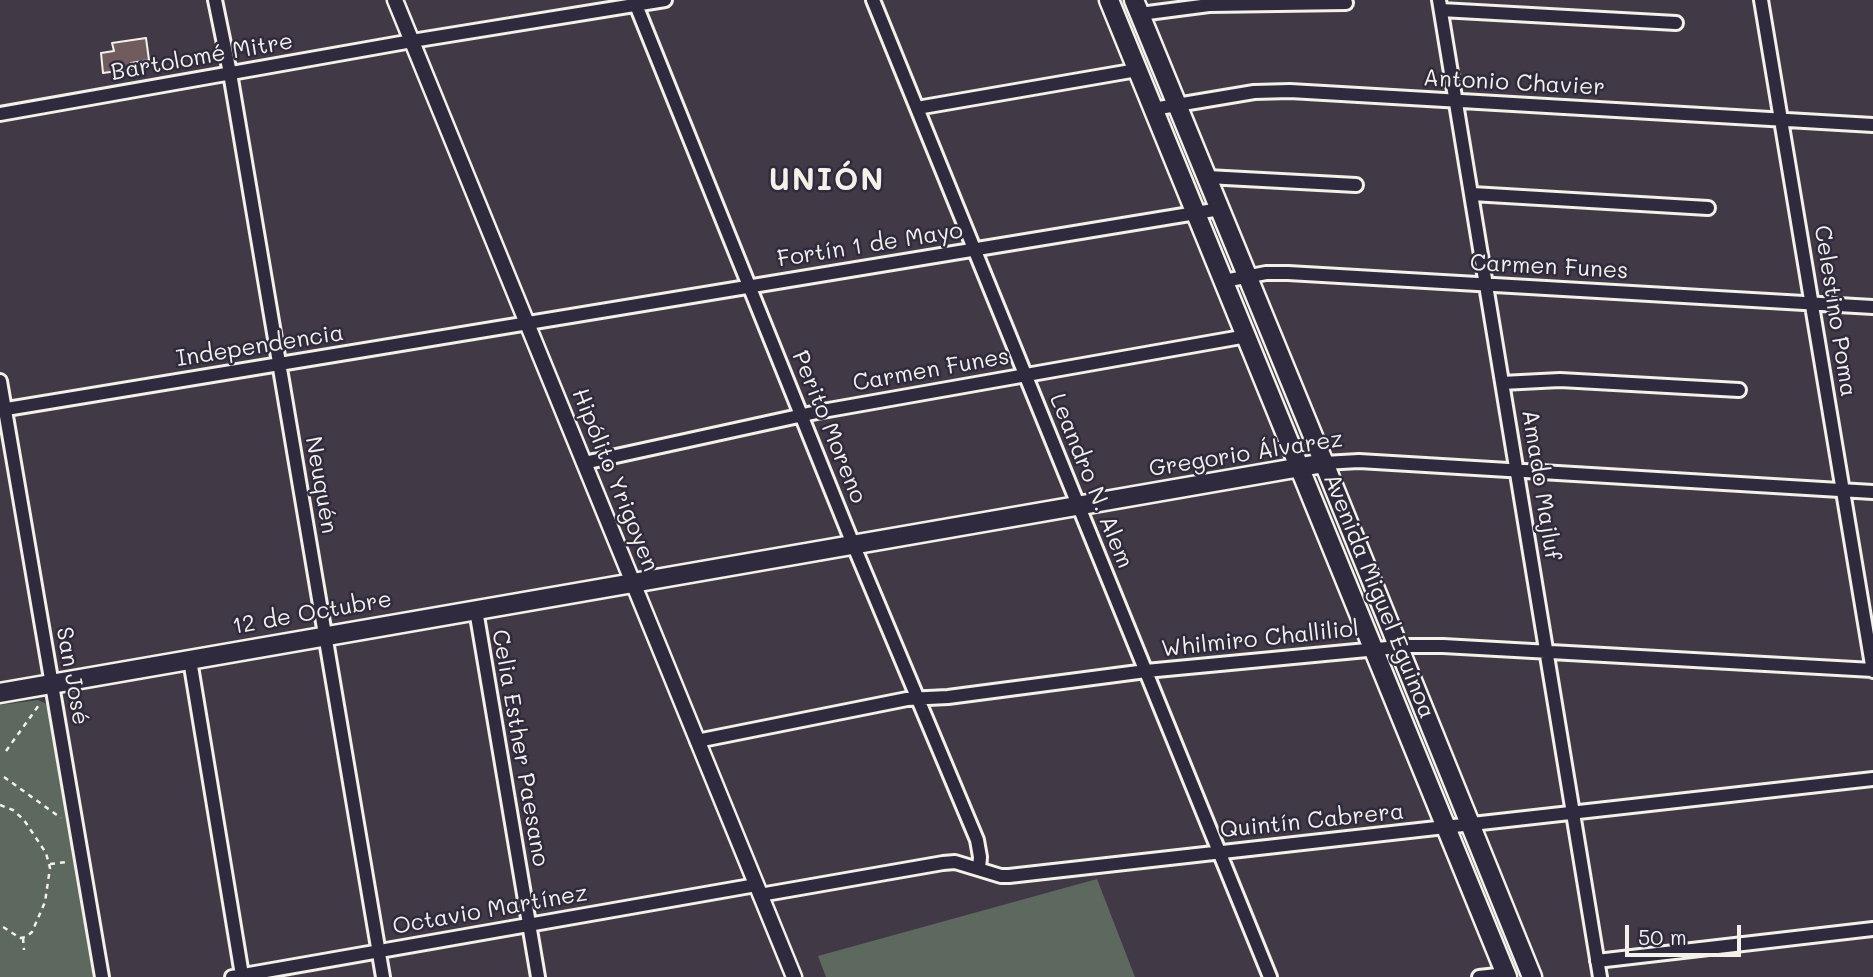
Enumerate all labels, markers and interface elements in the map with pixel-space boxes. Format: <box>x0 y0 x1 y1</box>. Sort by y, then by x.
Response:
street label: Bartolomé Mitre <box>109 27 295 87</box>
street label: Antonio Chavier <box>1422 64 1606 102</box>
district label: UNIÓN <box>769 163 885 199</box>
street label: Fortín 1 de Mayo <box>775 217 965 273</box>
street label: Celestino Poma <box>1808 223 1862 399</box>
street label: Carmen Funes <box>1469 249 1629 285</box>
street label: Independencia <box>174 319 346 373</box>
street label: Carmen Funes <box>851 343 1011 397</box>
street label: Perito Moreno <box>786 347 872 507</box>
street label: Hipólito Yrigoyen <box>566 385 664 575</box>
street label: Leandro N. Alem <box>1043 390 1139 572</box>
street label: Amado Majluf <box>1515 408 1567 562</box>
street label: Gregorio Álvarez <box>1147 425 1345 483</box>
street label: Neuquén <box>299 434 343 536</box>
street label: Avenida Miguel Eguinoa <box>1317 470 1441 722</box>
street label: 12 de Octubre <box>230 585 394 641</box>
street label: Whilmiro Challiliol <box>1160 615 1360 663</box>
street label: San José <box>50 625 94 727</box>
street label: Celia Esther Paesano <box>486 627 554 869</box>
street label: Quintín Cabrera <box>1219 798 1405 844</box>
street label: Octavio Martínez <box>390 879 590 941</box>
scale bar <box>1628 911 1744 955</box>
text: 50 m <box>1638 923 1687 950</box>

